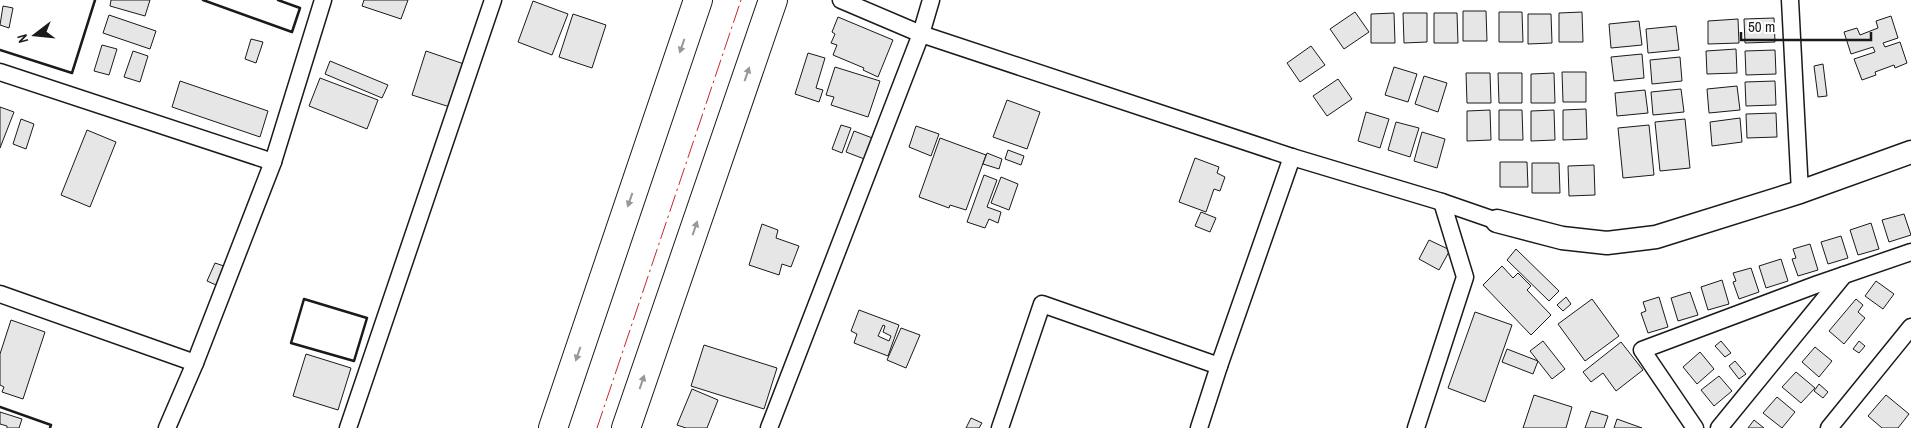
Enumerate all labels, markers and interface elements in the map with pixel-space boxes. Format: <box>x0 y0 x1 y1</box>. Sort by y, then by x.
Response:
north arrow <box>10 10 60 60</box>
scale bar <box>1741 10 1871 42</box>
text: 50 m <box>1748 16 1775 37</box>
text: N <box>13 32 32 45</box>
one-way arrow <box>678 39 686 54</box>
one-way arrow <box>744 67 751 82</box>
one-way arrow <box>626 193 634 208</box>
one-way arrow <box>691 220 699 235</box>
one-way arrow <box>574 347 582 362</box>
one-way arrow <box>638 374 646 389</box>

